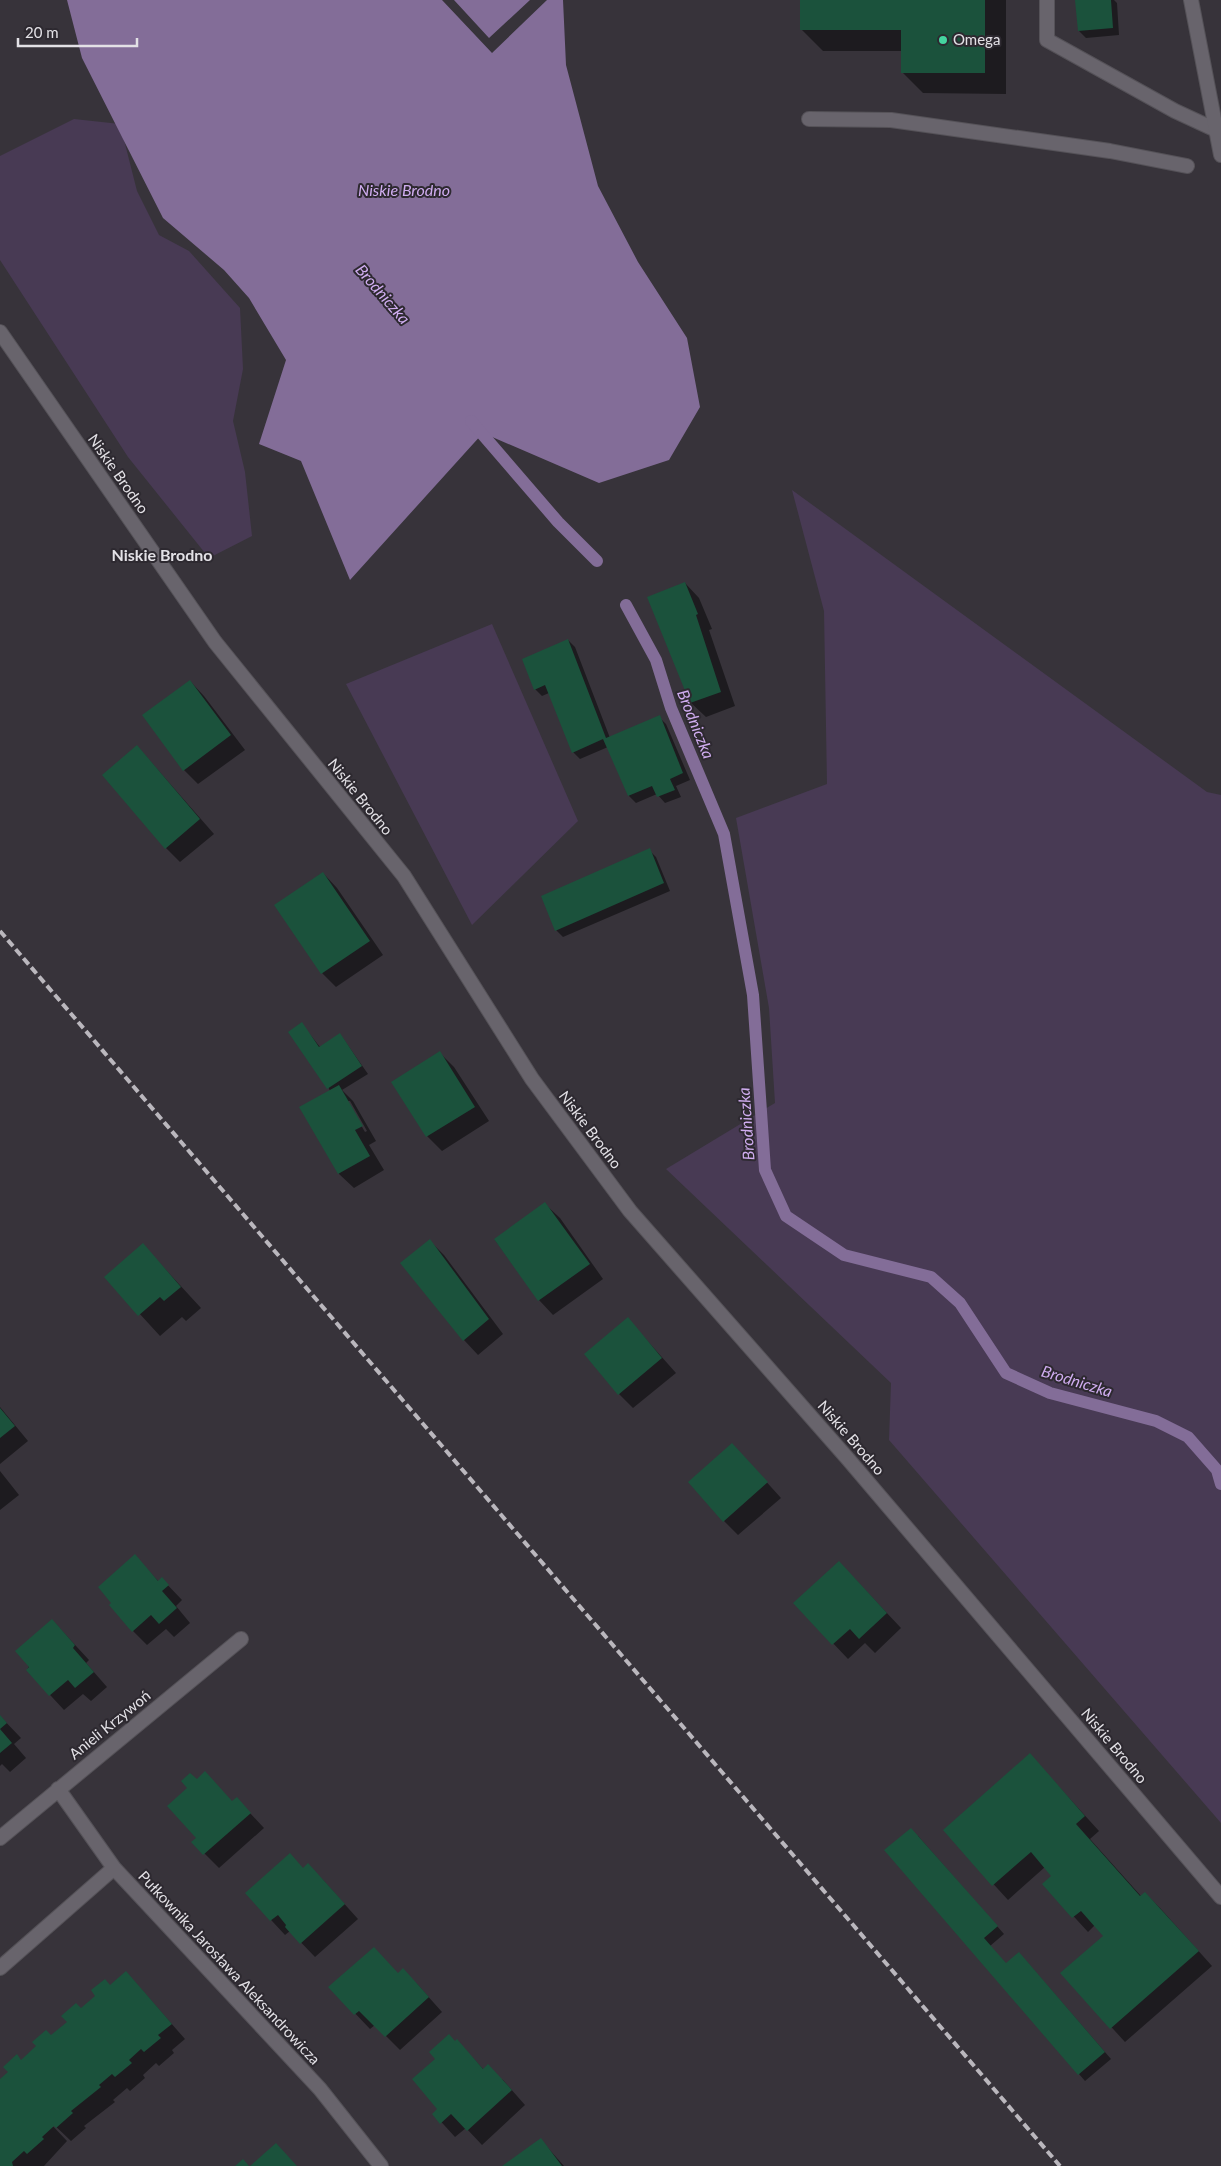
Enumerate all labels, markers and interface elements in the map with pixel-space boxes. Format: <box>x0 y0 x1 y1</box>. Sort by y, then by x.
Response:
scale bar <box>18 15 136 47</box>
text: 20 m <box>25 23 59 41</box>
place label: Omega <box>953 30 1000 48</box>
marker: Omega <box>937 34 949 46</box>
water label: Niskie Brodno <box>358 180 450 199</box>
water label: Brodniczka <box>352 260 415 327</box>
street label: Niskie Brodno <box>85 430 153 517</box>
district label: Niskie Brodno <box>112 545 212 564</box>
water label: Brodniczka <box>674 686 719 761</box>
street label: Niskie Brodno <box>325 755 397 838</box>
street label: Niskie Brodno <box>556 1087 626 1172</box>
water label: Brodniczka <box>733 1087 758 1161</box>
water label: Brodniczka <box>1039 1361 1115 1400</box>
street label: Niskie Brodno <box>814 1396 889 1478</box>
street label: Anieli Krzywoń <box>65 1686 154 1763</box>
street label: Niskie Brodno <box>1078 1704 1152 1787</box>
street label: Pułkownika Jarosława Aleksandrowicza <box>135 1867 324 2068</box>

